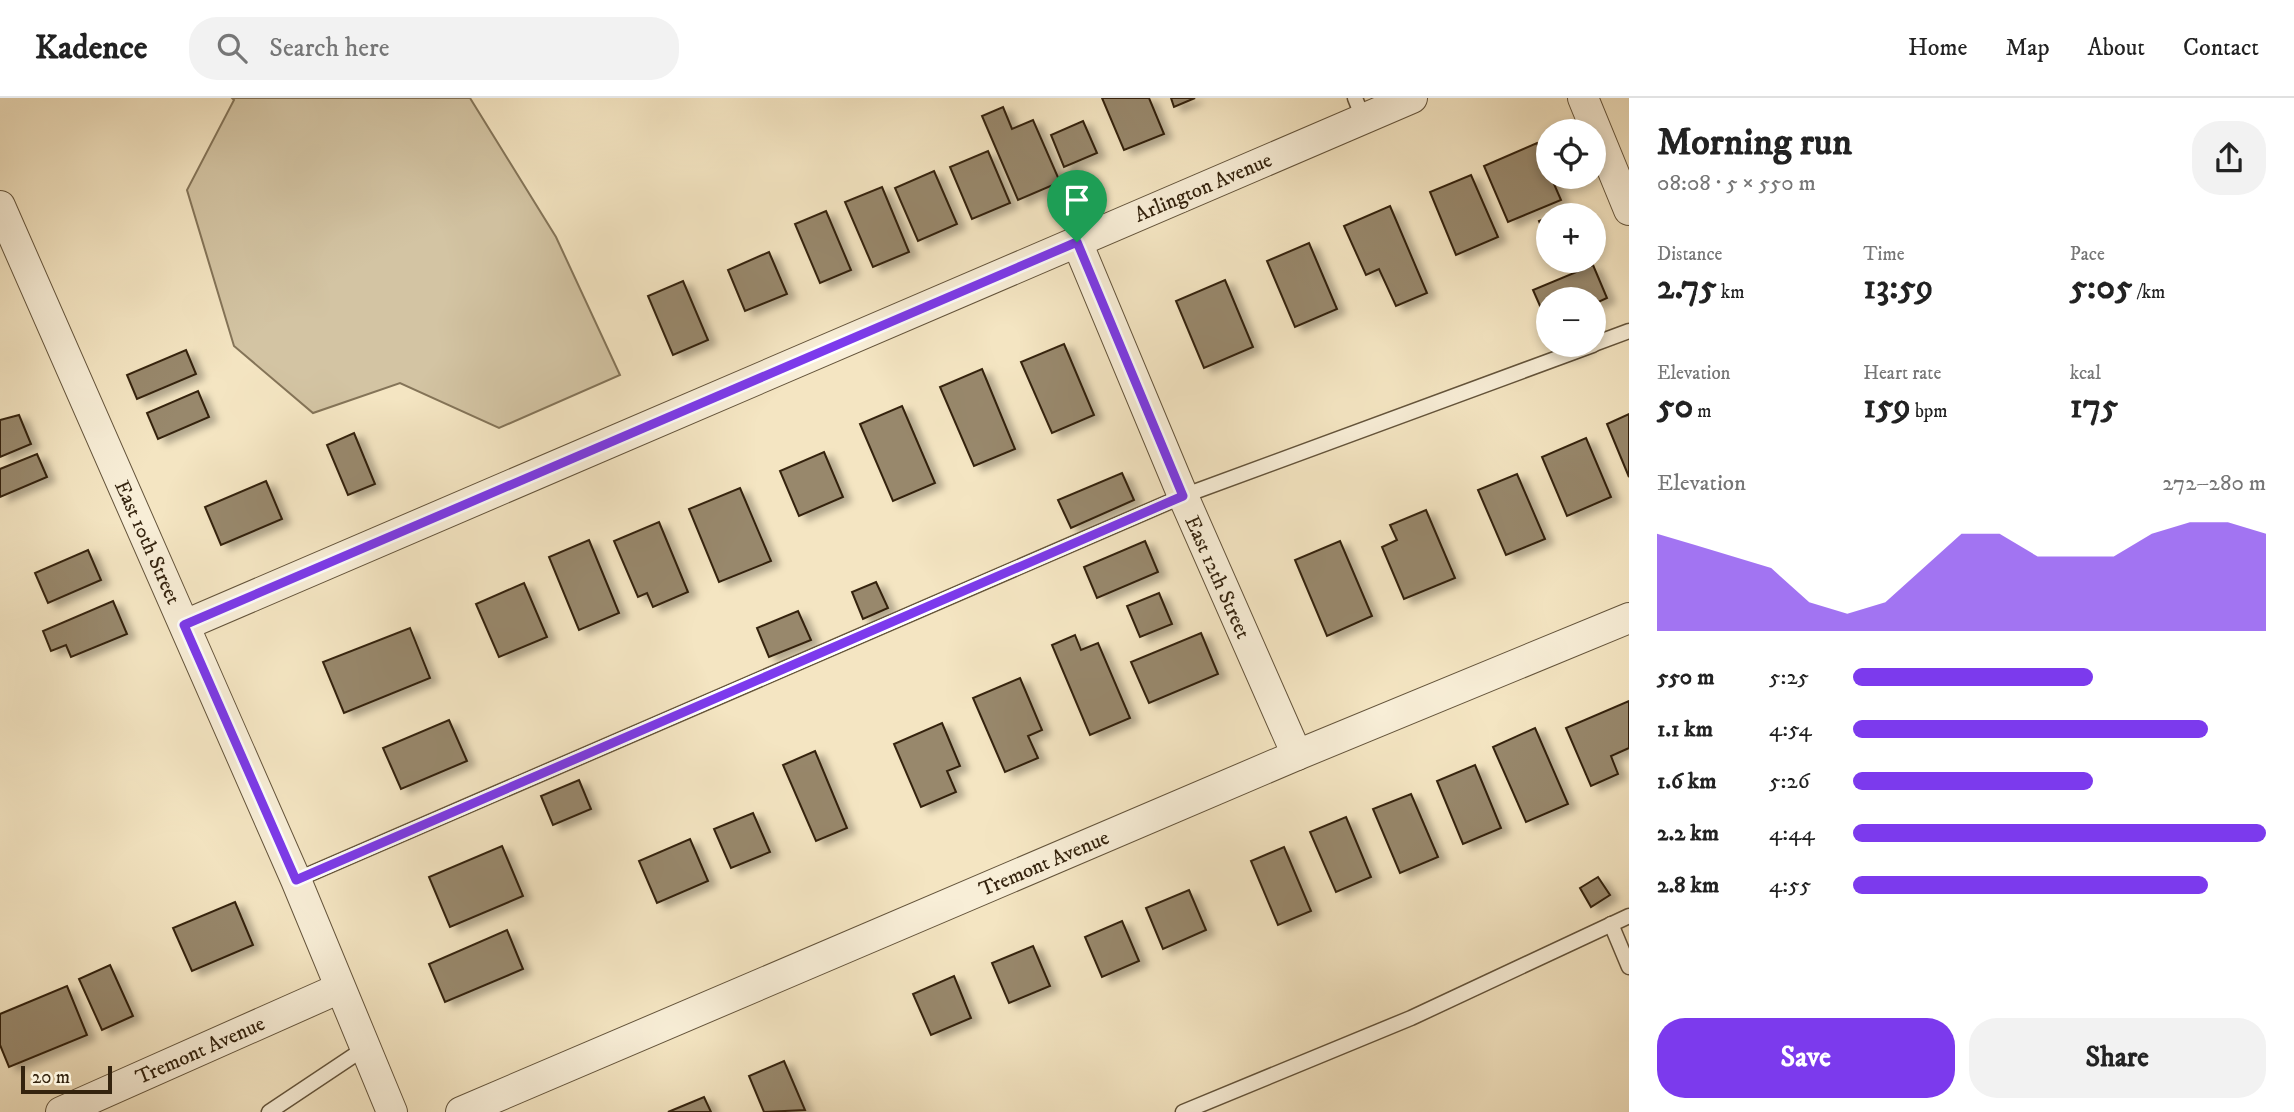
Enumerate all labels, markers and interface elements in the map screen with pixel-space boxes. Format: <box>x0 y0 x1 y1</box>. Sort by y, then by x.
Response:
search box <box>189 17 679 80</box>
text: Kadence <box>35 28 147 69</box>
icon: search <box>213 29 251 67</box>
text: Search here <box>269 32 390 65</box>
text: Home <box>1908 33 1967 63</box>
text: Map <box>2005 33 2050 63</box>
text: About <box>2088 33 2145 63</box>
text: Contact <box>2183 33 2259 63</box>
map controls <box>1536 119 1606 357</box>
button: locate <box>1536 119 1606 189</box>
text: Morning run <box>1657 119 1852 167</box>
button: share <box>2192 121 2266 195</box>
street label: Arlington Avenue <box>1131 147 1276 229</box>
text: 08:08 · 5 × 550 m <box>1657 169 1816 198</box>
pin <box>1047 170 1107 242</box>
icon: arrive <box>1058 181 1096 219</box>
button: + <box>1536 203 1606 273</box>
text: Distance <box>1657 243 1722 266</box>
text: Time <box>1863 243 1905 266</box>
text: Pace <box>2070 243 2105 266</box>
text: 2.75 <box>1657 266 1717 310</box>
text: 13:59 <box>1863 266 1933 310</box>
text: 5:05 <box>2070 266 2132 310</box>
text: km <box>1717 281 1744 304</box>
text: /km <box>2132 281 2165 304</box>
button: − <box>1536 287 1606 357</box>
text: Elevation <box>1657 362 1731 385</box>
text: Heart rate <box>1863 362 1941 385</box>
text: kcal <box>2070 362 2101 385</box>
text: 50 <box>1657 385 1693 429</box>
text: 159 <box>1863 385 1911 429</box>
text: 175 <box>2070 385 2118 429</box>
text: m <box>1693 400 1712 423</box>
text: bpm <box>1911 400 1948 423</box>
text: Elevation <box>1657 469 1746 498</box>
text: 272–280 m <box>2162 469 2266 498</box>
street label: East 10th Street <box>108 476 186 609</box>
street label: East 12th Street <box>1178 512 1256 643</box>
text: 550 m <box>1657 663 1714 692</box>
text: 5:25 <box>1769 663 1809 692</box>
text: 1.1 km <box>1657 715 1713 744</box>
text: 4:54 <box>1769 715 1812 744</box>
text: 1.6 km <box>1657 767 1716 796</box>
text: 5:26 <box>1769 767 1810 796</box>
text: 2.2 km <box>1657 819 1719 848</box>
text: 4:44 <box>1769 819 1815 848</box>
street label: Tremont Avenue <box>975 825 1114 903</box>
text: 2.8 km <box>1657 871 1719 900</box>
text: 4:55 <box>1769 871 1811 900</box>
street label: Tremont Avenue <box>132 1011 269 1091</box>
button: Save <box>1657 1018 1955 1098</box>
button: Share <box>1969 1018 2266 1098</box>
scale bar <box>21 1063 112 1095</box>
text: 20 m <box>32 1066 70 1089</box>

